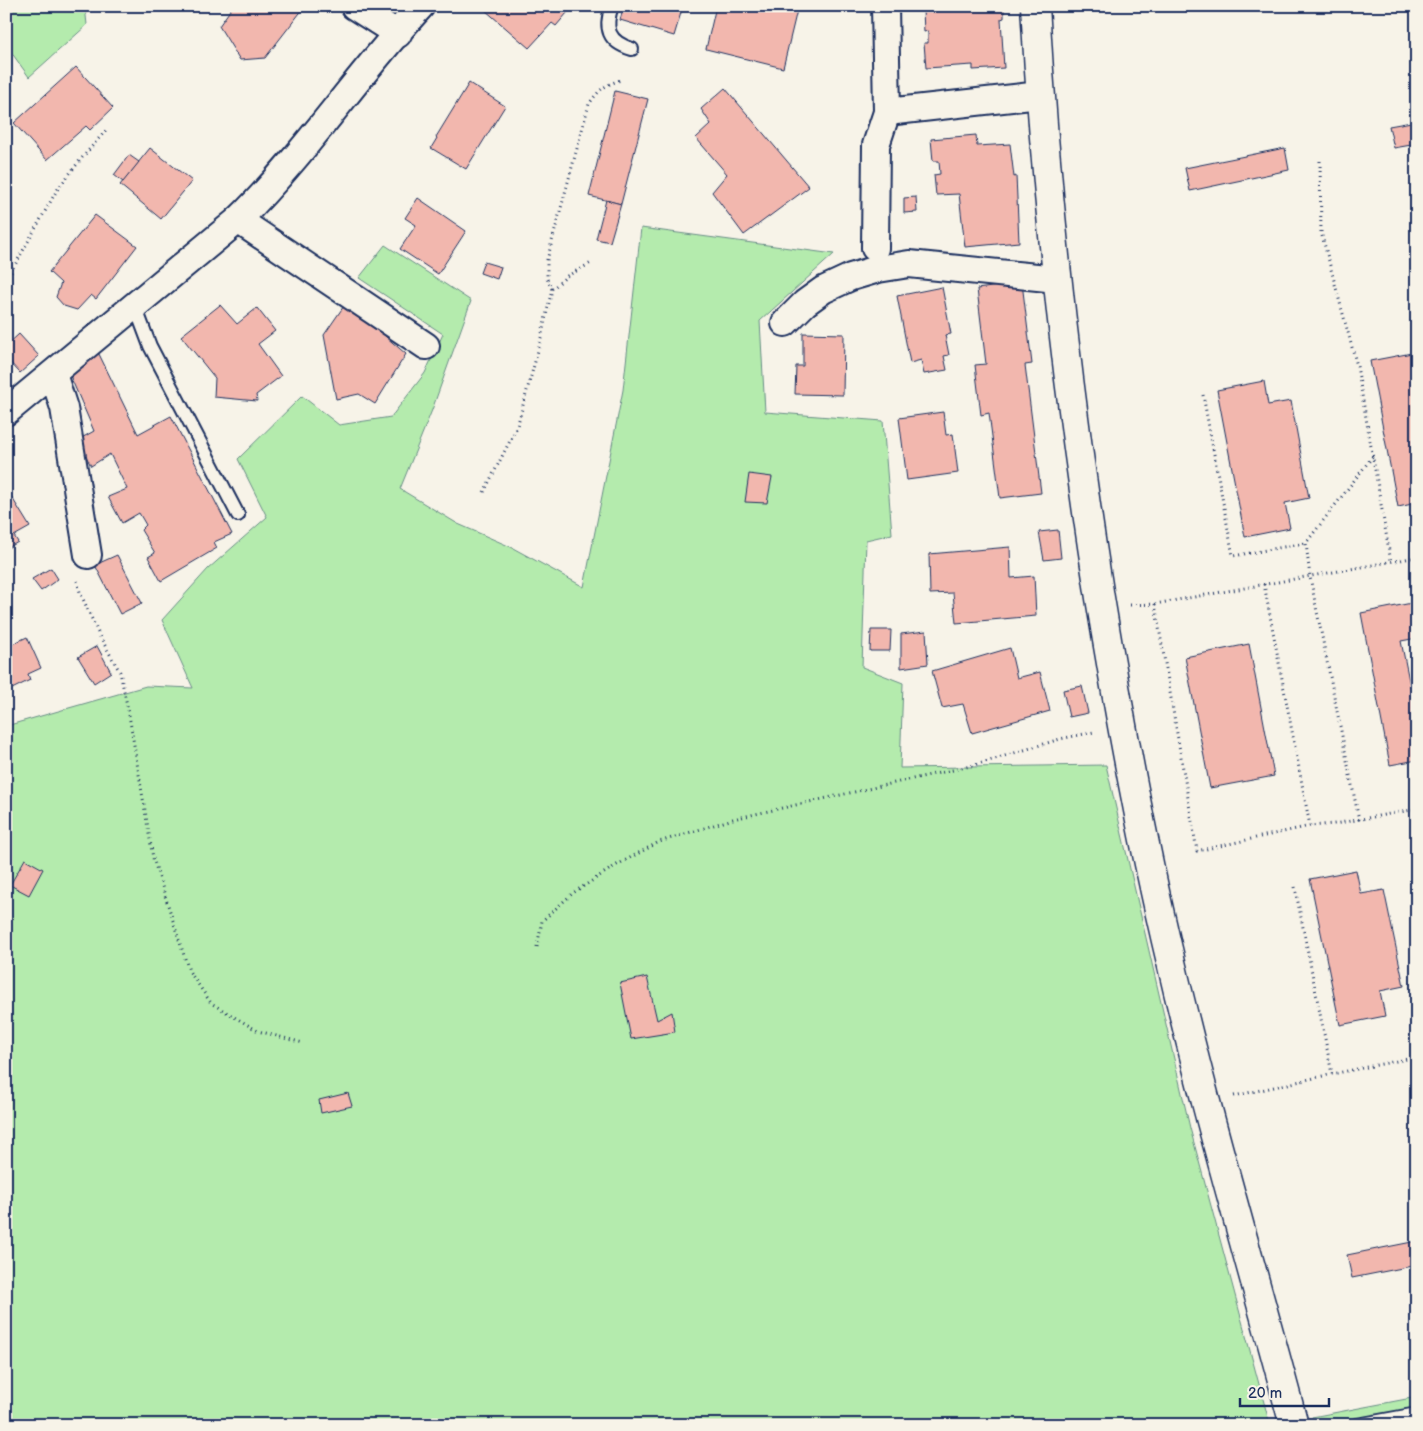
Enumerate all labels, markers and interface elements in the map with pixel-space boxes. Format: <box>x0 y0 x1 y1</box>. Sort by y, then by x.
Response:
scale bar <box>1240 1376 1329 1408</box>
text: 20 m <box>1248 1384 1282 1403</box>

